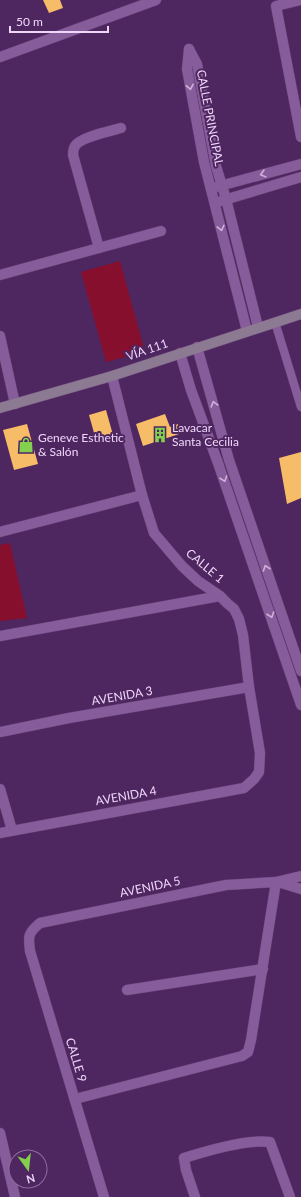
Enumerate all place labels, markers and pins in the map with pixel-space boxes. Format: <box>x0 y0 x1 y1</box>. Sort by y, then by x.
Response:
place label: Lavacar Santa Cecilia <box>172 420 239 449</box>
building icon: Lavacar Santa Cecilia <box>151 426 169 444</box>
place label: Geneve Esthetic & Salón <box>38 430 124 459</box>
shop icon: Geneve Esthetic & Salón <box>17 436 35 454</box>

